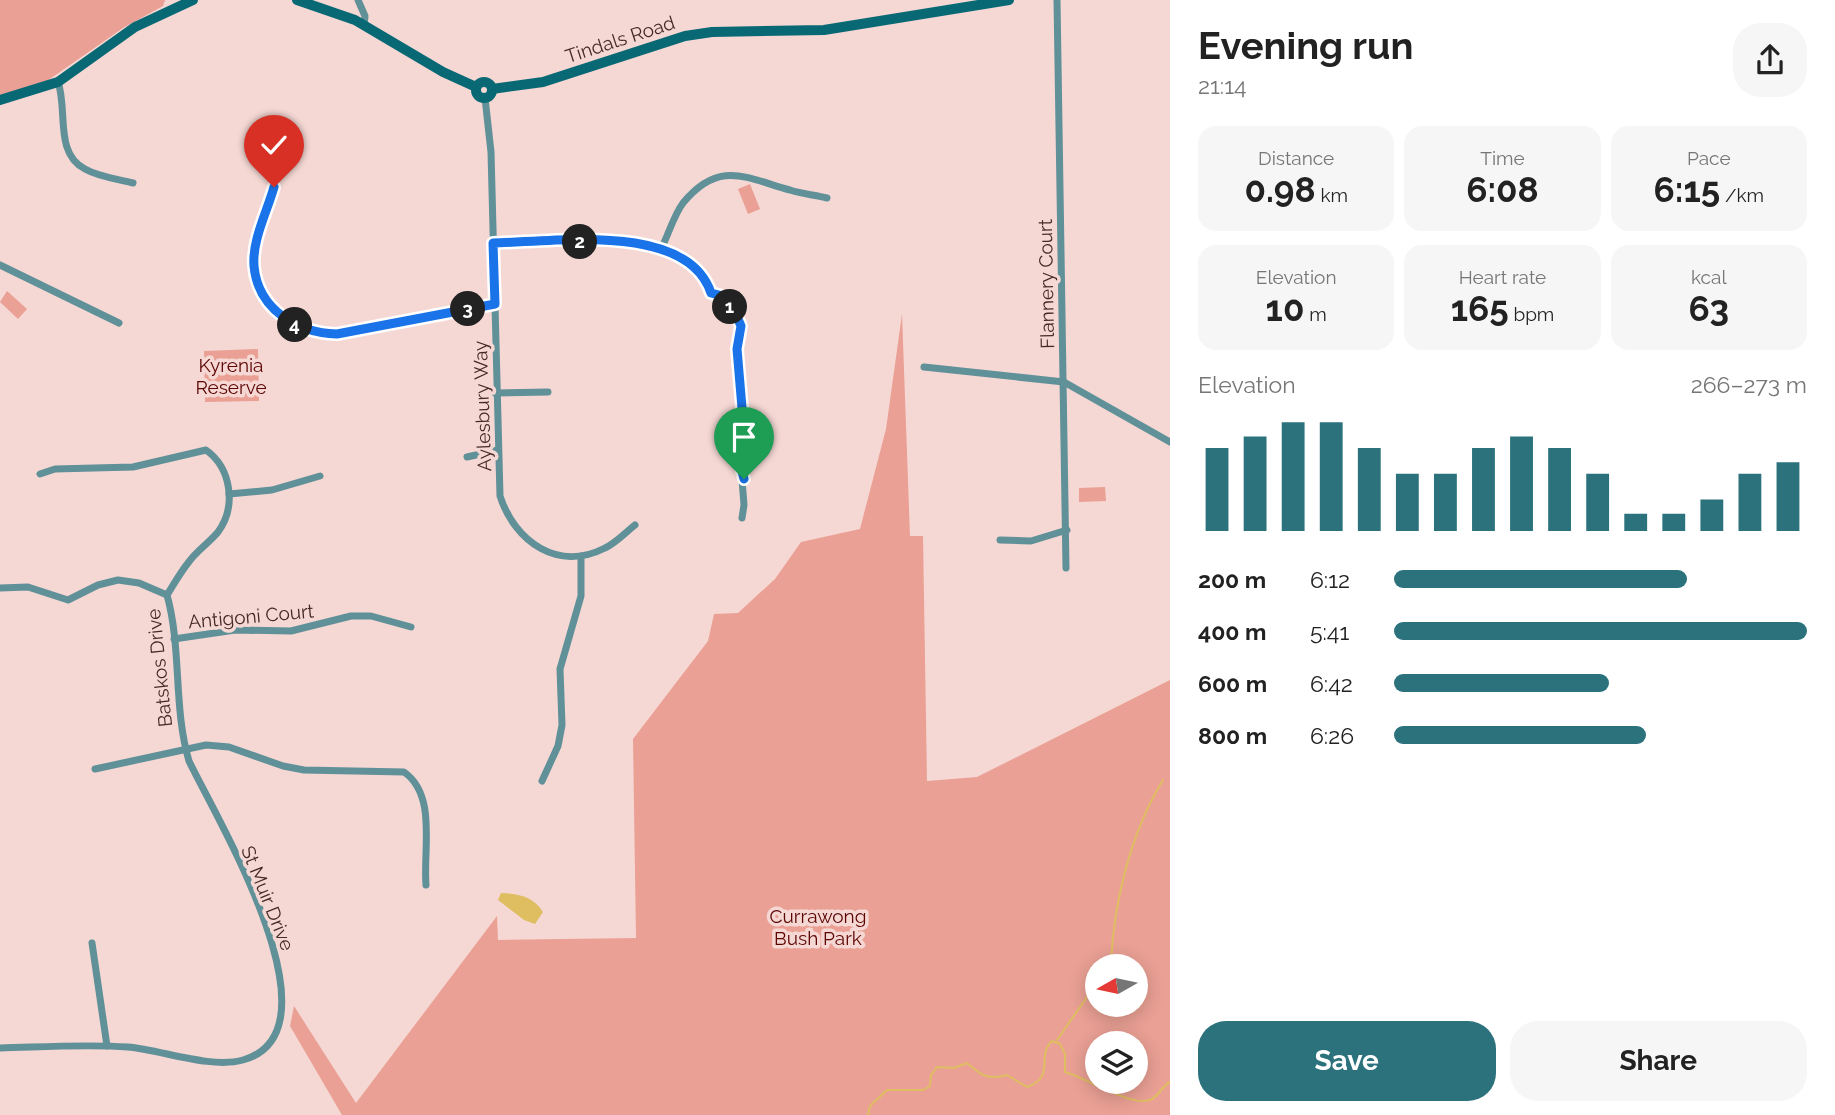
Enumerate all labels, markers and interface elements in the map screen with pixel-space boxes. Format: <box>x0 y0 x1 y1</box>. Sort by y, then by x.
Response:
street label: Tindals Road <box>563 11 677 67</box>
text: Evening run <box>1198 23 1413 68</box>
button: share <box>1733 23 1807 97</box>
text: 21:14 <box>1198 72 1247 99</box>
pin <box>244 115 304 187</box>
icon: check <box>255 126 293 164</box>
text: Distance <box>1258 147 1334 169</box>
text: Time <box>1480 147 1525 169</box>
text: Pace <box>1687 147 1731 169</box>
text: 0.98 <box>1244 169 1316 210</box>
text: 6:08 <box>1466 169 1539 210</box>
text: 6:15 <box>1654 169 1720 210</box>
text: km <box>1316 184 1348 206</box>
text: /km <box>1720 184 1764 206</box>
street label: Flannery Court <box>1034 218 1058 349</box>
pin: 2 <box>562 224 598 260</box>
text: 2 <box>574 230 585 252</box>
text: Elevation <box>1256 266 1337 288</box>
text: Heart rate <box>1459 266 1546 288</box>
text: kcal <box>1691 266 1727 288</box>
text: 10 <box>1266 288 1304 329</box>
text: 165 <box>1451 288 1509 329</box>
text: 63 <box>1689 288 1729 329</box>
pin: 1 <box>712 290 748 324</box>
pin: 3 <box>450 292 486 326</box>
text: 1 <box>725 295 734 317</box>
text: 3 <box>462 297 473 319</box>
text: m <box>1304 303 1327 325</box>
text: bpm <box>1509 303 1554 325</box>
pin: 4 <box>278 308 312 342</box>
text: 4 <box>289 313 300 335</box>
street label: Aylesbury Way <box>469 340 495 472</box>
park label: Kyrenia Reserve <box>195 354 267 398</box>
text: Elevation <box>1198 371 1296 398</box>
text: 266–273 m <box>1691 371 1807 398</box>
pin <box>714 407 774 479</box>
icon: arrive <box>725 418 763 456</box>
text: 200 m <box>1198 566 1266 593</box>
text: 6:12 <box>1310 566 1350 593</box>
street label: Antigoni Court <box>187 599 315 632</box>
street label: Batskos Drive <box>142 608 176 728</box>
text: 400 m <box>1198 618 1266 645</box>
text: 5:41 <box>1310 618 1349 645</box>
text: 600 m <box>1198 670 1267 697</box>
text: 6:42 <box>1310 670 1353 697</box>
text: 800 m <box>1198 722 1267 749</box>
text: 6:26 <box>1310 722 1354 749</box>
street label: St Muir Drive <box>237 842 299 954</box>
park label: Currawong Bush Park <box>770 905 866 949</box>
north arrow <box>1085 954 1148 1017</box>
map controls <box>1085 954 1148 1094</box>
button: Save <box>1198 1021 1496 1101</box>
button: Share <box>1510 1021 1807 1101</box>
button: layers <box>1085 1031 1148 1094</box>

